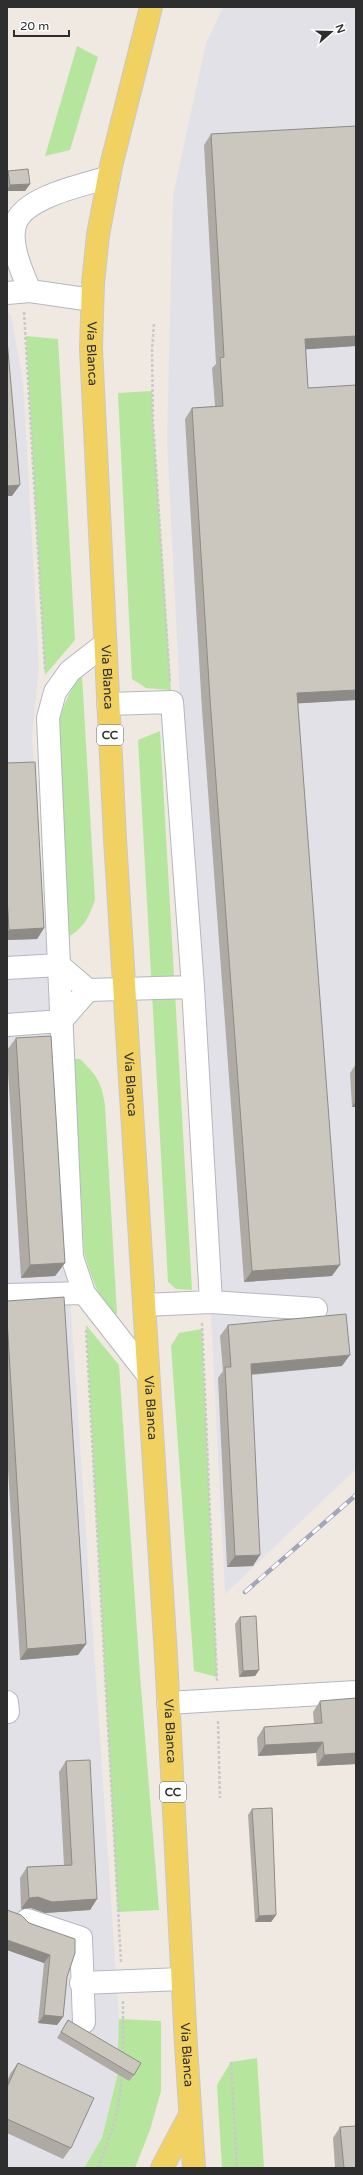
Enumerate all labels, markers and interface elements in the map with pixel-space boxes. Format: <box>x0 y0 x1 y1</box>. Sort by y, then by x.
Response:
scale bar <box>14 12 69 38</box>
north arrow <box>311 12 351 52</box>
text: 20 m <box>20 19 49 33</box>
text: N <box>332 22 348 35</box>
street label: Vía Blanca <box>83 321 101 386</box>
street label: Vía Blanca <box>98 645 117 710</box>
road number: CC <box>97 725 123 745</box>
street label: Vía Blanca <box>120 1052 140 1117</box>
street label: Vía Blanca <box>141 1375 161 1441</box>
street label: Vía Blanca <box>160 1699 180 1764</box>
road number: CC <box>160 1782 186 1802</box>
street label: Vía Blanca <box>177 2022 197 2088</box>

